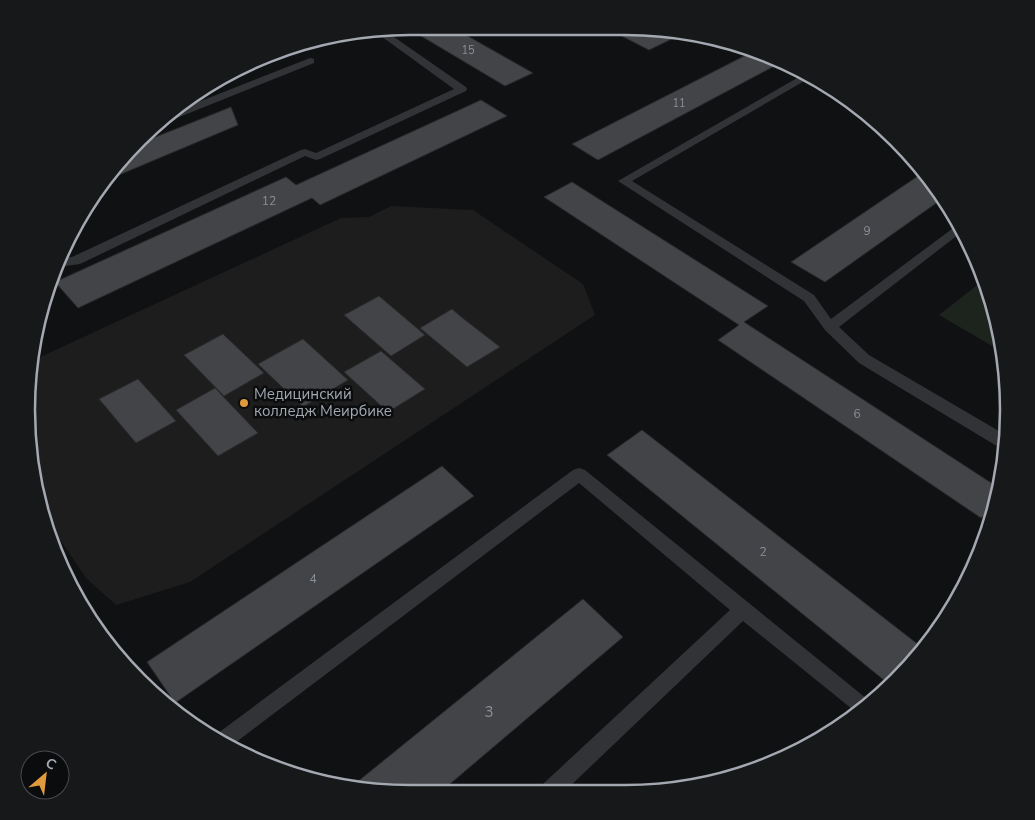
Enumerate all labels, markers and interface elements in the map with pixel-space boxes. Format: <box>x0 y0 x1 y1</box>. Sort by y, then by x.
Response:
house number: 15 <box>461 43 475 58</box>
house number: 11 <box>672 96 686 111</box>
house number: 12 <box>262 193 276 209</box>
house number: 9 <box>863 223 871 239</box>
place label: Медицинский колледж Меирбике <box>254 384 392 421</box>
marker: Медицинский колледж Меирбике <box>238 397 250 409</box>
house number: 6 <box>853 406 861 422</box>
house number: 2 <box>759 544 767 560</box>
house number: 4 <box>309 571 317 587</box>
house number: 3 <box>484 702 494 722</box>
north arrow <box>20 750 70 800</box>
text: С <box>42 753 60 775</box>

